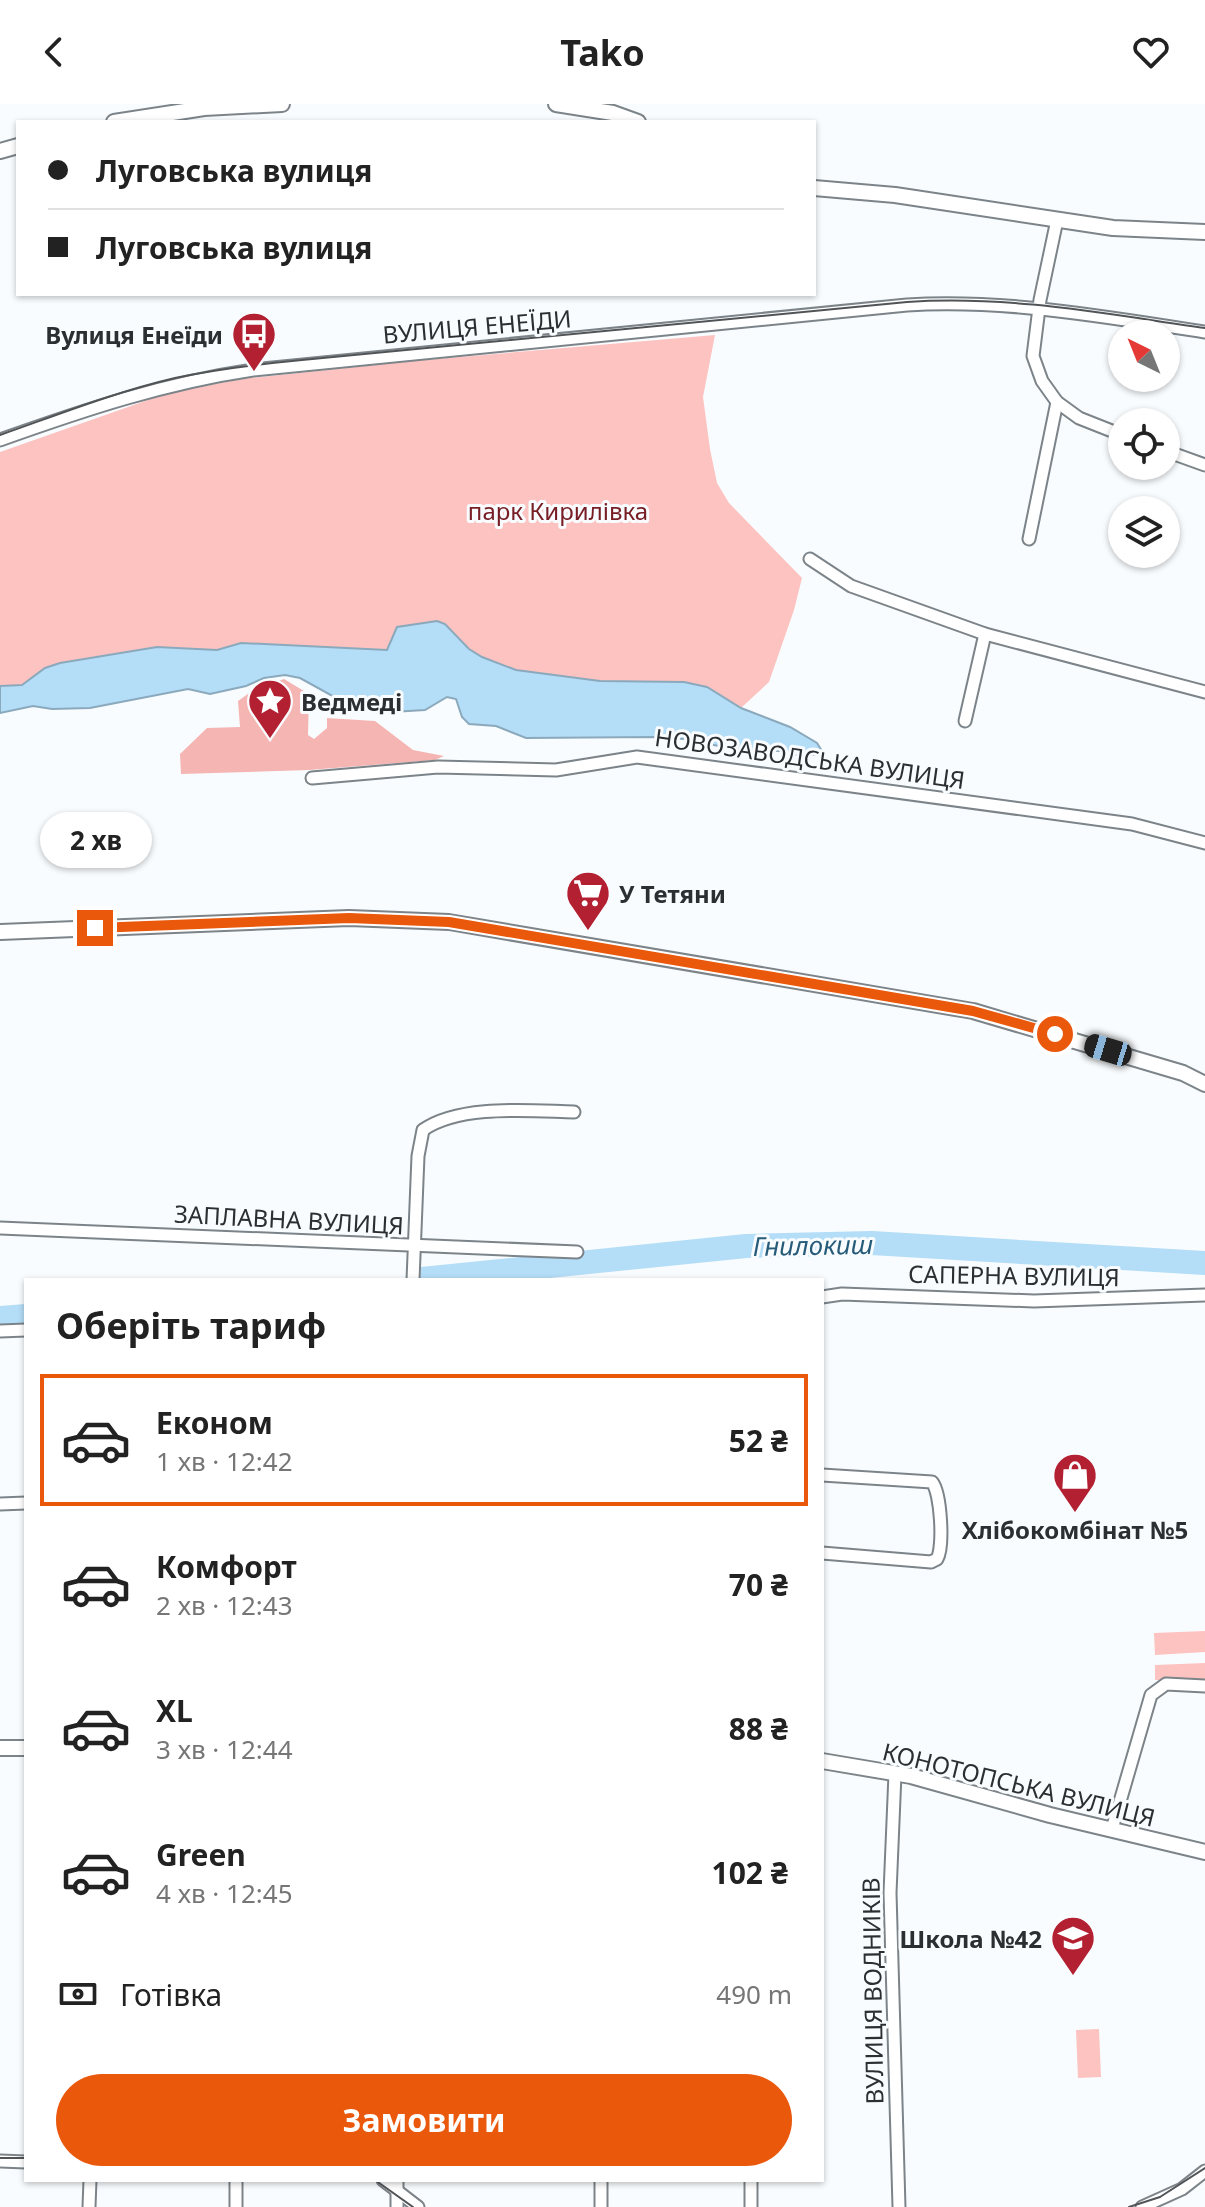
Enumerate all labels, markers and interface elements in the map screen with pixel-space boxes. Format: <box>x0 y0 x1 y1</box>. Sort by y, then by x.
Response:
text: Tako <box>560 28 645 77</box>
icon: back <box>32 30 76 74</box>
icon: heart <box>1129 30 1173 74</box>
text: Луговська вулиця <box>96 150 372 191</box>
text: Луговська вулиця <box>96 227 372 268</box>
street label: ВУЛИЦЯ ЕНЕЇДИ <box>381 301 573 351</box>
bus stop icon: Вулиця Енеїди <box>230 310 278 373</box>
place label: Вулиця Енеїди <box>45 318 223 351</box>
north arrow <box>1108 320 1180 392</box>
map controls <box>1108 320 1180 568</box>
button: locate <box>1108 408 1180 480</box>
park label: парк Кирилівка <box>468 494 648 527</box>
button: layers <box>1108 496 1180 568</box>
place icon: Ведмеді <box>246 677 294 740</box>
place label: Ведмеді <box>301 685 403 718</box>
street label: НОВОЗАВОДСЬКА ВУЛИЦЯ <box>653 720 967 796</box>
callout: 2 хв <box>39 812 151 868</box>
text: 2 хв <box>70 822 122 858</box>
supermarket icon: У Тетяни <box>564 869 612 932</box>
place label: У Тетяни <box>619 877 726 910</box>
route end <box>77 910 113 946</box>
route start <box>1037 1016 1073 1052</box>
car <box>1082 1032 1134 1068</box>
street label: ЗАПЛАВНА ВУЛИЦЯ <box>173 1197 405 1241</box>
water label: Гнилокиш <box>752 1226 874 1264</box>
street label: САПЕРНА ВУЛИЦЯ <box>908 1257 1120 1293</box>
text: Оберіть тариф <box>56 1301 326 1350</box>
text: Економ <box>156 1402 273 1443</box>
icon: car <box>60 1404 132 1476</box>
text: 52 ₴ <box>729 1420 788 1461</box>
text: 1 хв · 12:42 <box>156 1443 293 1479</box>
shop icon: Хлібокомбінат №5 <box>1051 1451 1099 1514</box>
place label: Хлібокомбінат №5 <box>962 1513 1188 1546</box>
text: Комфорт <box>156 1546 297 1587</box>
icon: car <box>60 1548 132 1620</box>
text: 70 ₴ <box>729 1564 788 1605</box>
text: 2 хв · 12:43 <box>156 1587 293 1623</box>
text: XL <box>156 1690 193 1731</box>
icon: car <box>60 1692 132 1764</box>
text: 88 ₴ <box>729 1708 788 1749</box>
text: 3 хв · 12:44 <box>156 1731 293 1767</box>
street label: КОНОТОПСЬКА ВУЛИЦЯ <box>879 1734 1159 1834</box>
text: Green <box>156 1834 246 1875</box>
icon: car <box>60 1836 132 1908</box>
text: 102 ₴ <box>712 1852 788 1893</box>
text: 4 хв · 12:45 <box>156 1875 293 1911</box>
street label: ВУЛИЦЯ ВОДНИКІВ <box>854 1877 890 2105</box>
school or university icon: Школа №42 <box>1049 1914 1097 1977</box>
place label: Школа №42 <box>900 1922 1042 1955</box>
icon: cash <box>56 1972 100 2016</box>
text: Готівка <box>120 1974 222 2015</box>
text: 490 m <box>716 1976 792 2012</box>
button: Замовити <box>56 2074 792 2166</box>

